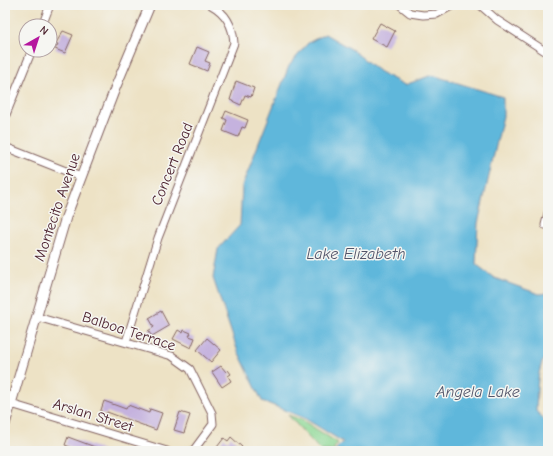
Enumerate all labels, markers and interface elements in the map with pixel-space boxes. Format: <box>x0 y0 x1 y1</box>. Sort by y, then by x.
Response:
north arrow <box>18 18 58 58</box>
text: N <box>37 23 51 38</box>
street label: Concert Road <box>147 120 197 208</box>
street label: Montecito Avenue <box>30 150 84 263</box>
water label: Lake Elizabeth <box>306 245 406 263</box>
street label: Balboa Terrace <box>80 307 179 355</box>
water label: Angela Lake <box>435 383 520 401</box>
street label: Arslan Street <box>51 394 136 436</box>

